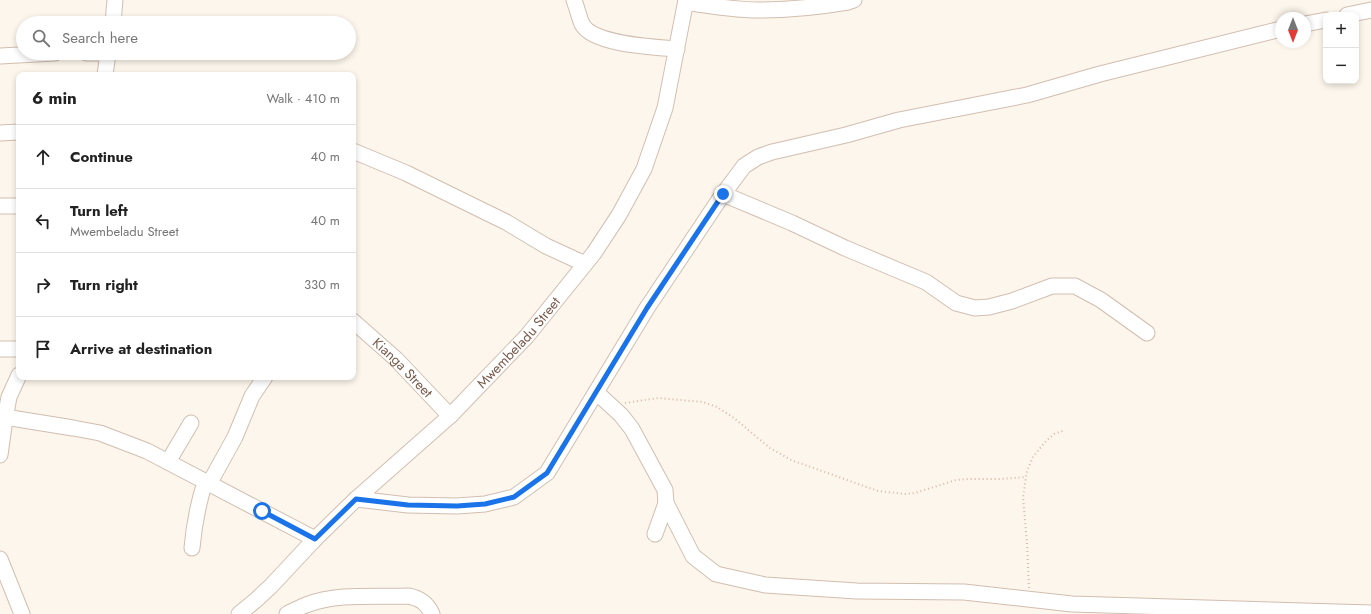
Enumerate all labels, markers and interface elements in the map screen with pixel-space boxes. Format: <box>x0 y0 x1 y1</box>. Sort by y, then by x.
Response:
north arrow <box>1275 12 1311 48</box>
map controls <box>1323 12 1359 84</box>
button: + <box>1323 12 1359 48</box>
search box <box>16 16 356 60</box>
icon: search <box>30 27 52 49</box>
text: Search here <box>62 27 138 49</box>
button: − <box>1323 48 1359 84</box>
text: 6 min <box>32 86 77 110</box>
text: Walk · 410 m <box>266 89 340 108</box>
icon: ahead <box>32 146 54 168</box>
text: Continue <box>70 146 133 168</box>
text: 40 m <box>311 147 340 166</box>
route end <box>714 185 732 203</box>
text: Turn left <box>70 200 128 222</box>
icon: left <box>32 210 54 232</box>
text: 40 m <box>311 211 340 230</box>
text: Mwembeladu Street <box>70 222 179 241</box>
icon: right <box>32 274 54 296</box>
text: Turn right <box>70 274 138 296</box>
text: 330 m <box>304 275 340 294</box>
street label: Mwembeladu Street <box>472 292 565 393</box>
street label: Kianga Street <box>368 333 438 402</box>
icon: arrive <box>32 338 54 360</box>
text: Arrive at destination <box>70 338 212 360</box>
route start <box>253 502 271 520</box>

